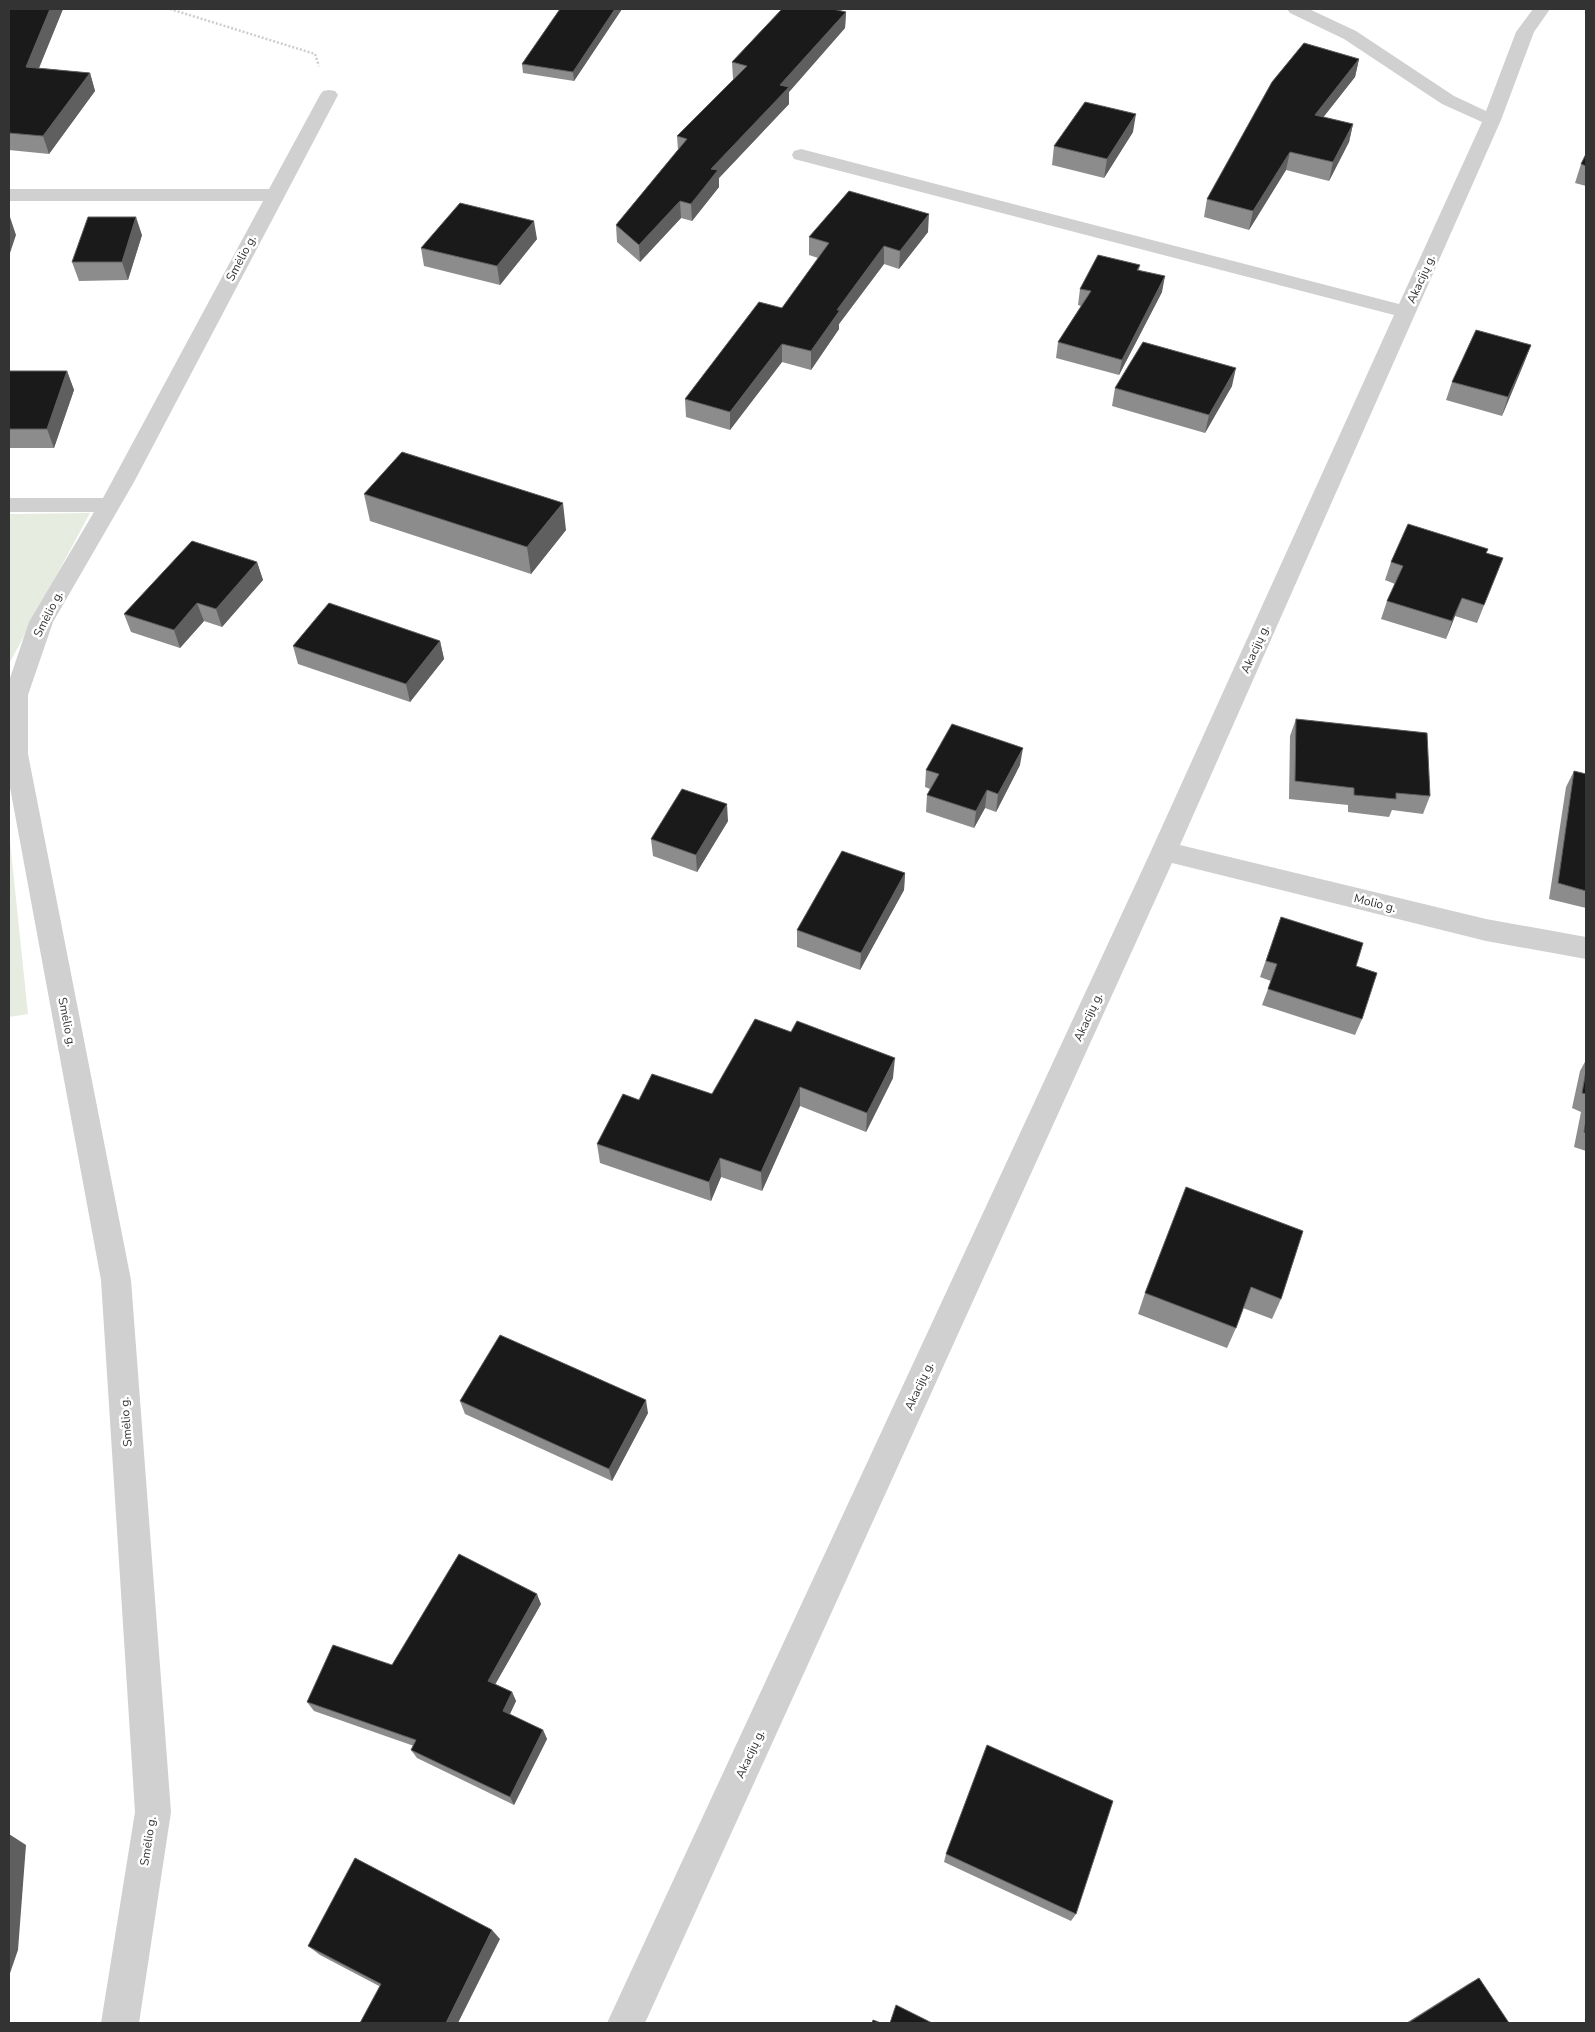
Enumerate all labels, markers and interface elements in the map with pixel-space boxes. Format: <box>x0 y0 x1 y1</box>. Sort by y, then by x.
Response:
street label: Smėlio g. <box>222 232 260 284</box>
street label: Akacijų g. <box>1403 252 1439 306</box>
street label: Smėlio g. <box>30 588 66 640</box>
street label: Akacijų g. <box>1237 622 1273 676</box>
street label: Molio g. <box>1352 890 1398 916</box>
street label: Akacijų g. <box>1070 990 1106 1044</box>
street label: Smėlio g. <box>54 996 80 1048</box>
street label: Akacijų g. <box>901 1359 937 1413</box>
street label: Smėlio g. <box>116 1397 136 1447</box>
street label: Akacijų g. <box>732 1727 768 1781</box>
street label: Smėlio g. <box>136 1815 160 1867</box>

